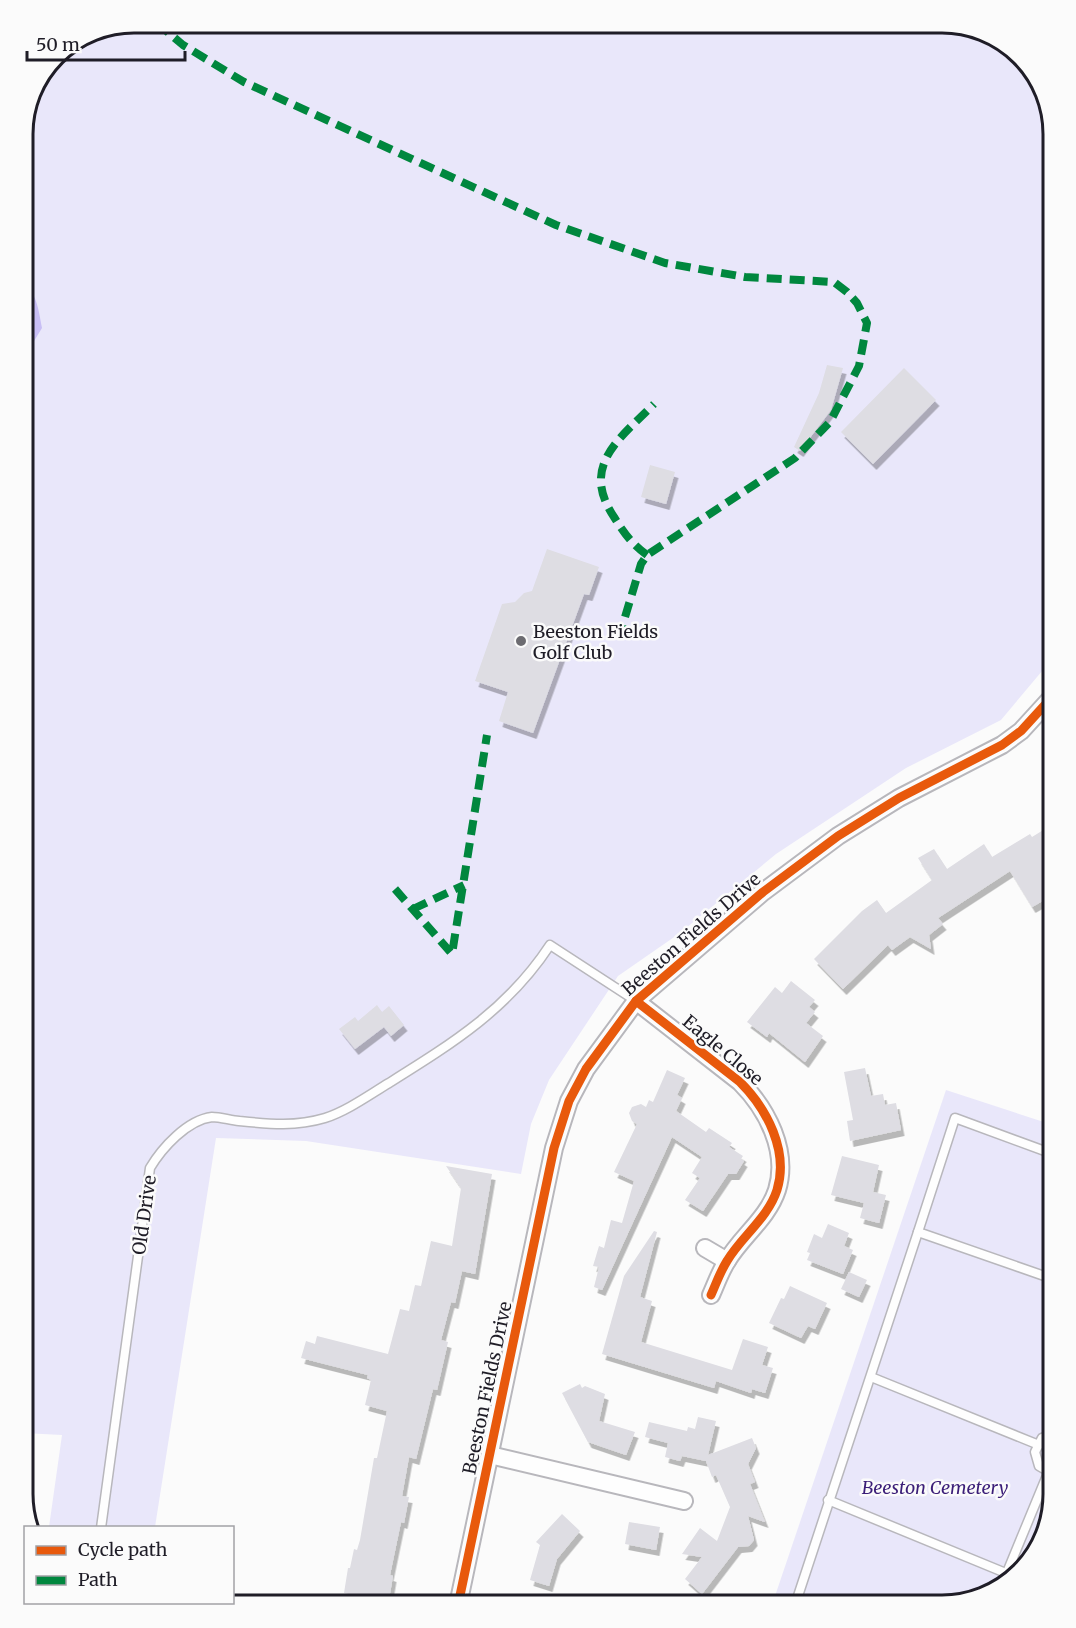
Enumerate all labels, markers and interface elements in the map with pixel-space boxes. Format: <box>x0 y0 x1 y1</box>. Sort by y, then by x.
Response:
scale bar <box>27 24 184 62</box>
text: 50 m <box>36 33 80 56</box>
place label: Beeston Fields Golf Club <box>533 620 658 664</box>
marker: Beeston Fields Golf Club <box>514 634 528 648</box>
street label: Beeston Fields Drive <box>617 868 765 1000</box>
street label: Eagle Close <box>678 1010 768 1090</box>
street label: Old Drive <box>127 1174 161 1256</box>
street label: Beeston Fields Drive <box>457 1299 517 1477</box>
park label: Beeston Cemetery <box>862 1476 1008 1499</box>
legend <box>24 1526 234 1604</box>
text: Cycle path <box>78 1538 168 1561</box>
text: Path <box>78 1568 118 1591</box>

